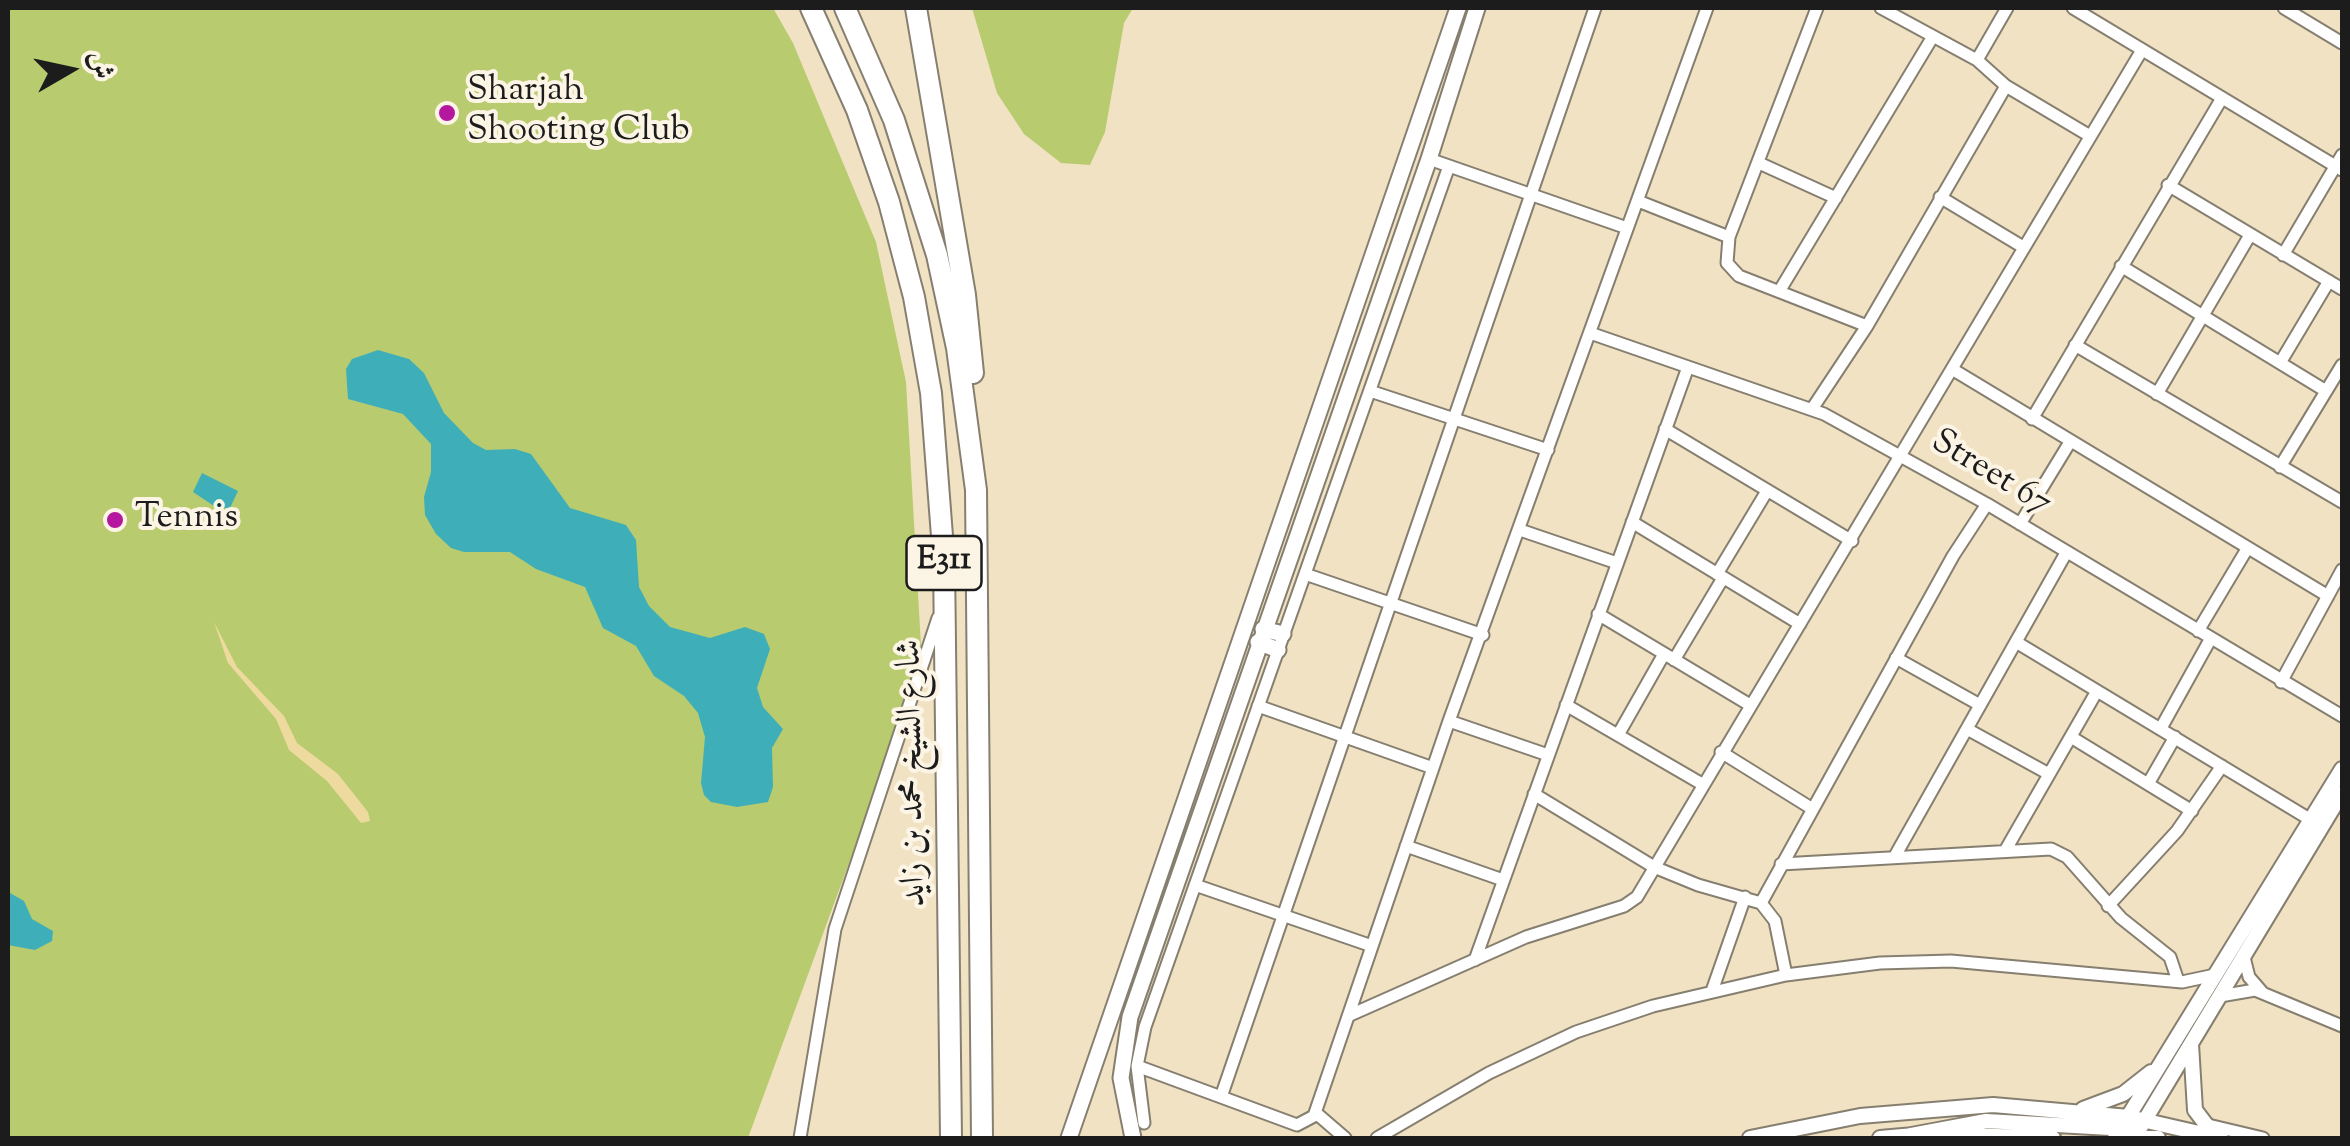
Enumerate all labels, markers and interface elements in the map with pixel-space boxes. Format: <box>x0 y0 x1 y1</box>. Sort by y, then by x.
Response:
north arrow <box>20 20 120 120</box>
text: ش <box>78 48 122 82</box>
place label: Sharjah Shooting Club <box>467 72 690 154</box>
marker: Sharjah Shooting Club <box>436 102 458 124</box>
street label: Street 67 <box>1922 423 2058 527</box>
place label: Tennis <box>135 499 238 541</box>
marker: Tennis <box>104 509 126 531</box>
road number: E311 <box>906 536 982 590</box>
street label: شارع الشيخ محمد بن زايد <box>892 639 938 907</box>

